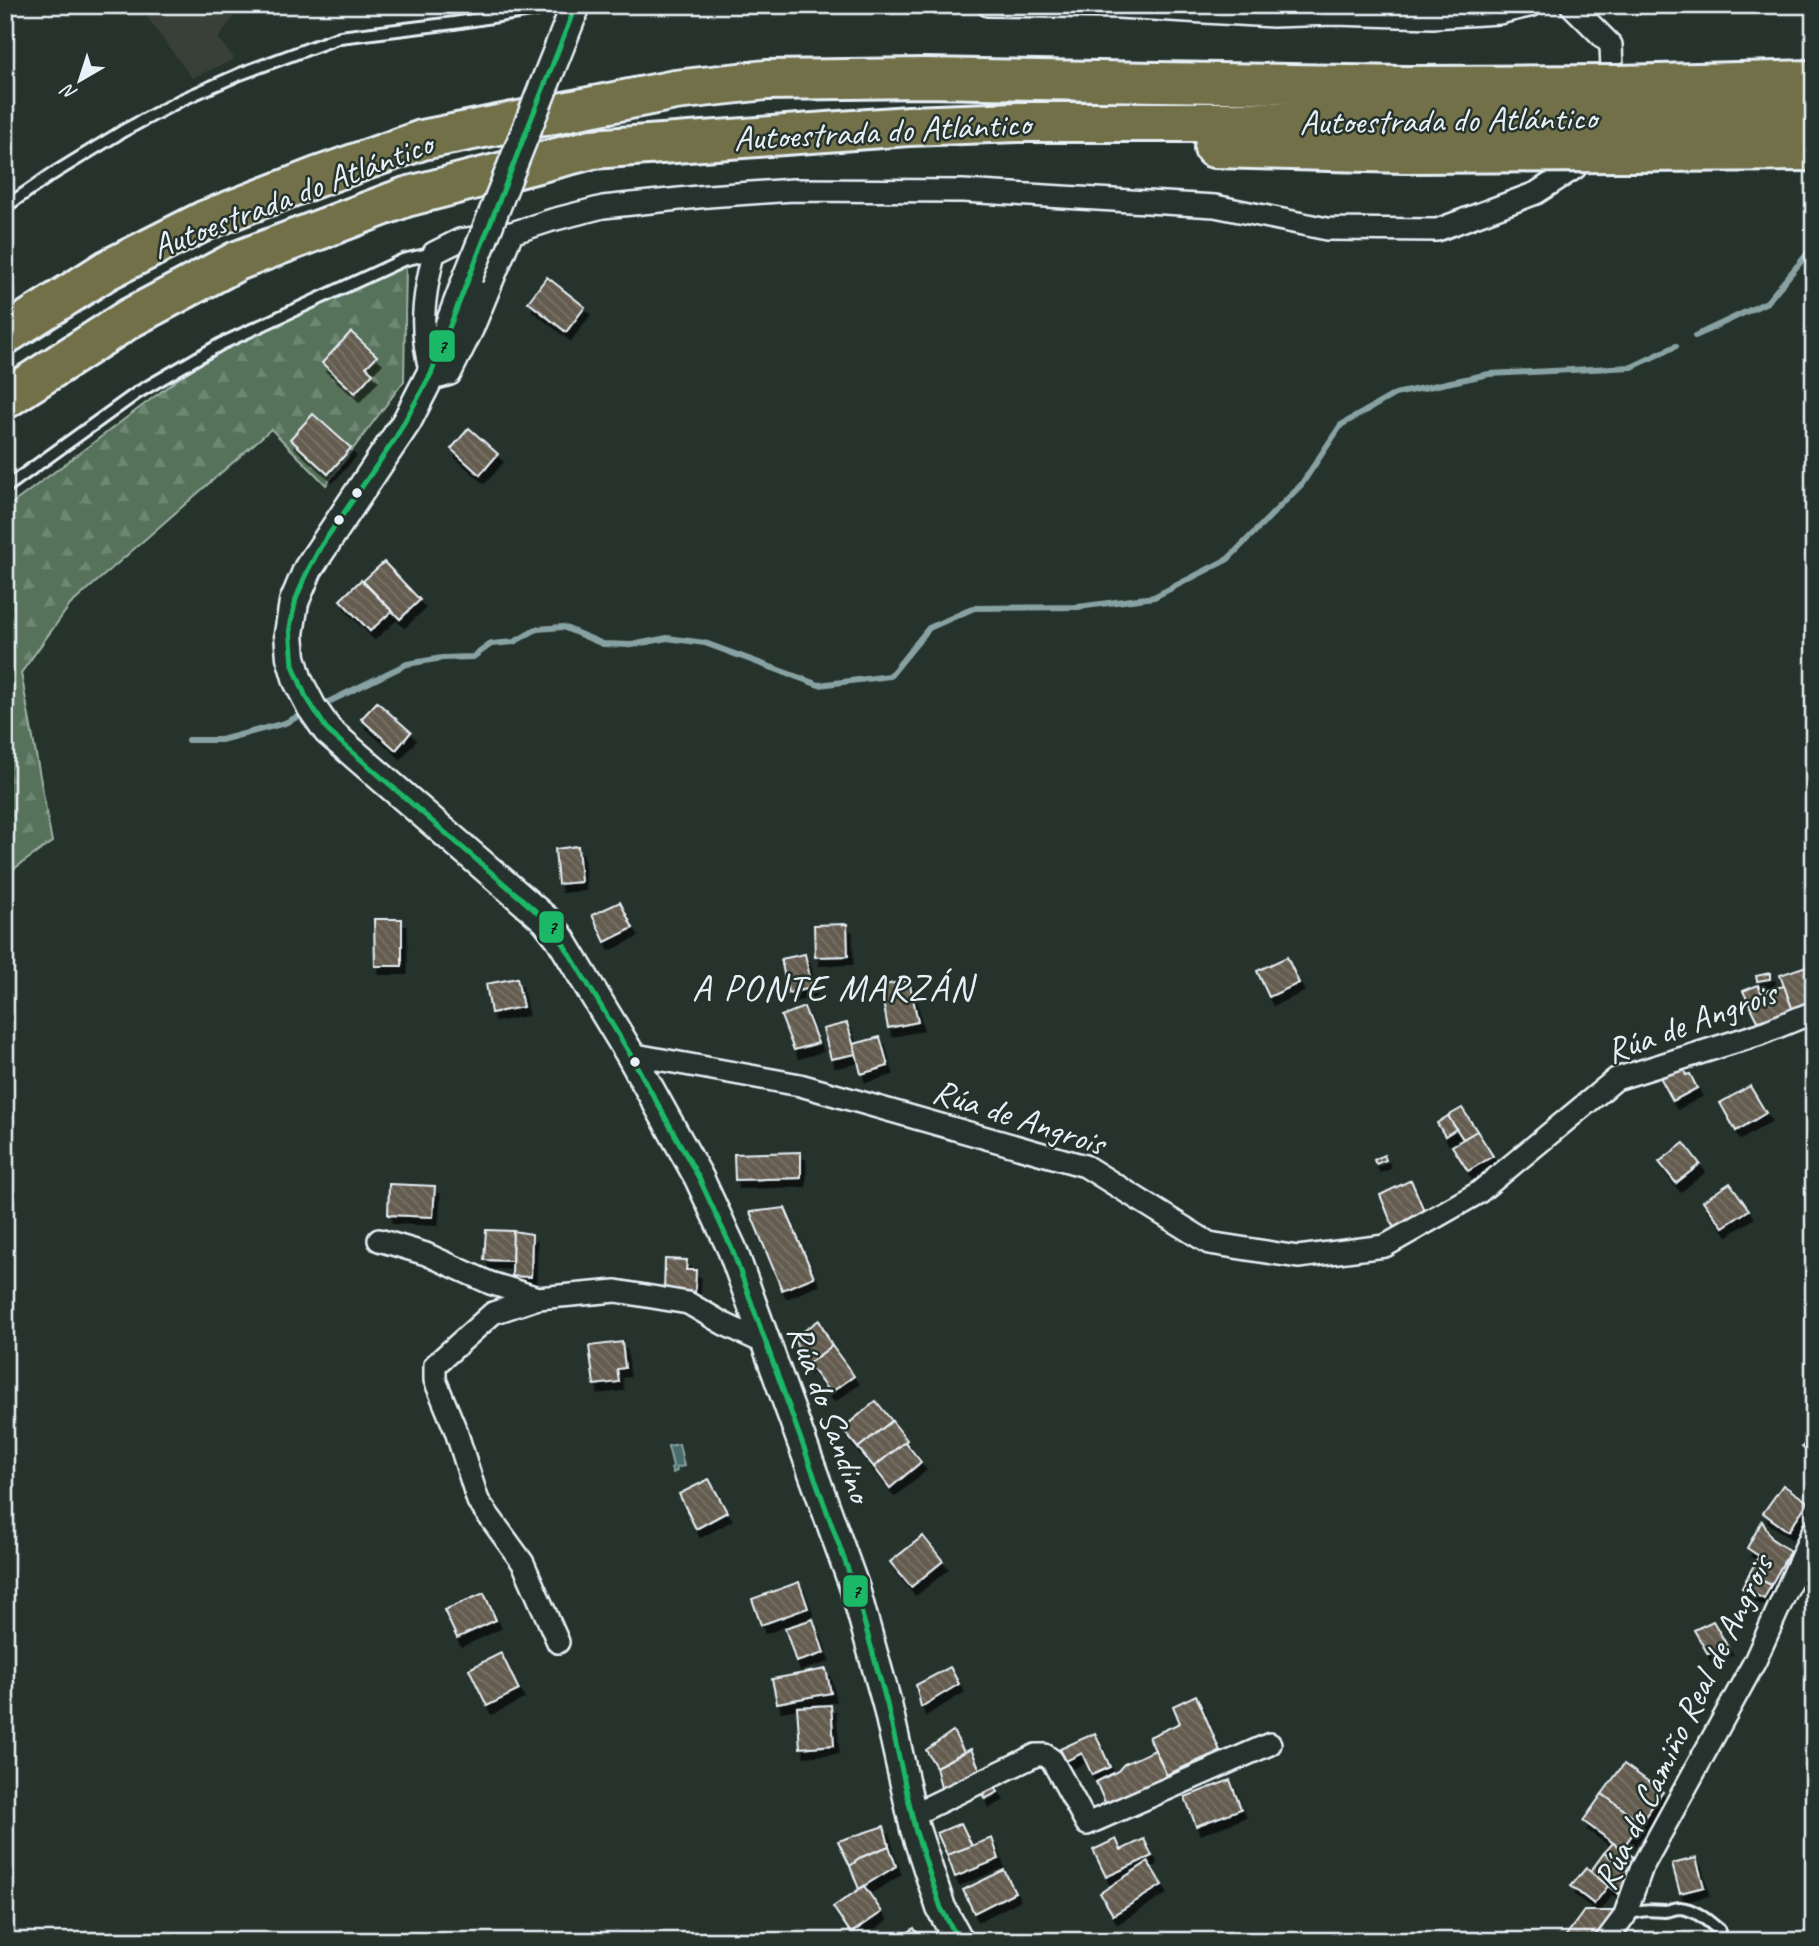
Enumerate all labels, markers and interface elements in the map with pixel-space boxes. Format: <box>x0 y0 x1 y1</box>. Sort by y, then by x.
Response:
north arrow <box>46 46 116 116</box>
text: N <box>55 77 82 105</box>
street label: Autoestrada do Atlántico <box>1299 95 1601 145</box>
street label: Autoestrada do Atlántico <box>732 101 1035 161</box>
street label: Autoestrada do Atlántico <box>145 119 442 269</box>
line badge: 7 <box>428 329 456 363</box>
text: 7 <box>438 335 449 359</box>
unlabelled marker <box>350 486 364 500</box>
unlabelled marker <box>332 513 346 527</box>
line badge: 7 <box>538 910 565 944</box>
text: 7 <box>548 916 559 940</box>
district label: A PONTE MARZÁN <box>692 964 978 1011</box>
street label: Rúa de Angrois <box>1600 969 1785 1074</box>
unlabelled marker <box>628 1055 642 1069</box>
street label: Rúa de Angrois <box>927 1068 1114 1167</box>
street label: Rúa do Sandino <box>777 1318 884 1511</box>
street label: Rúa do Camiño Real de Angrois <box>1582 1545 1785 1897</box>
line badge: 7 <box>842 1574 869 1608</box>
text: 7 <box>852 1580 863 1604</box>

